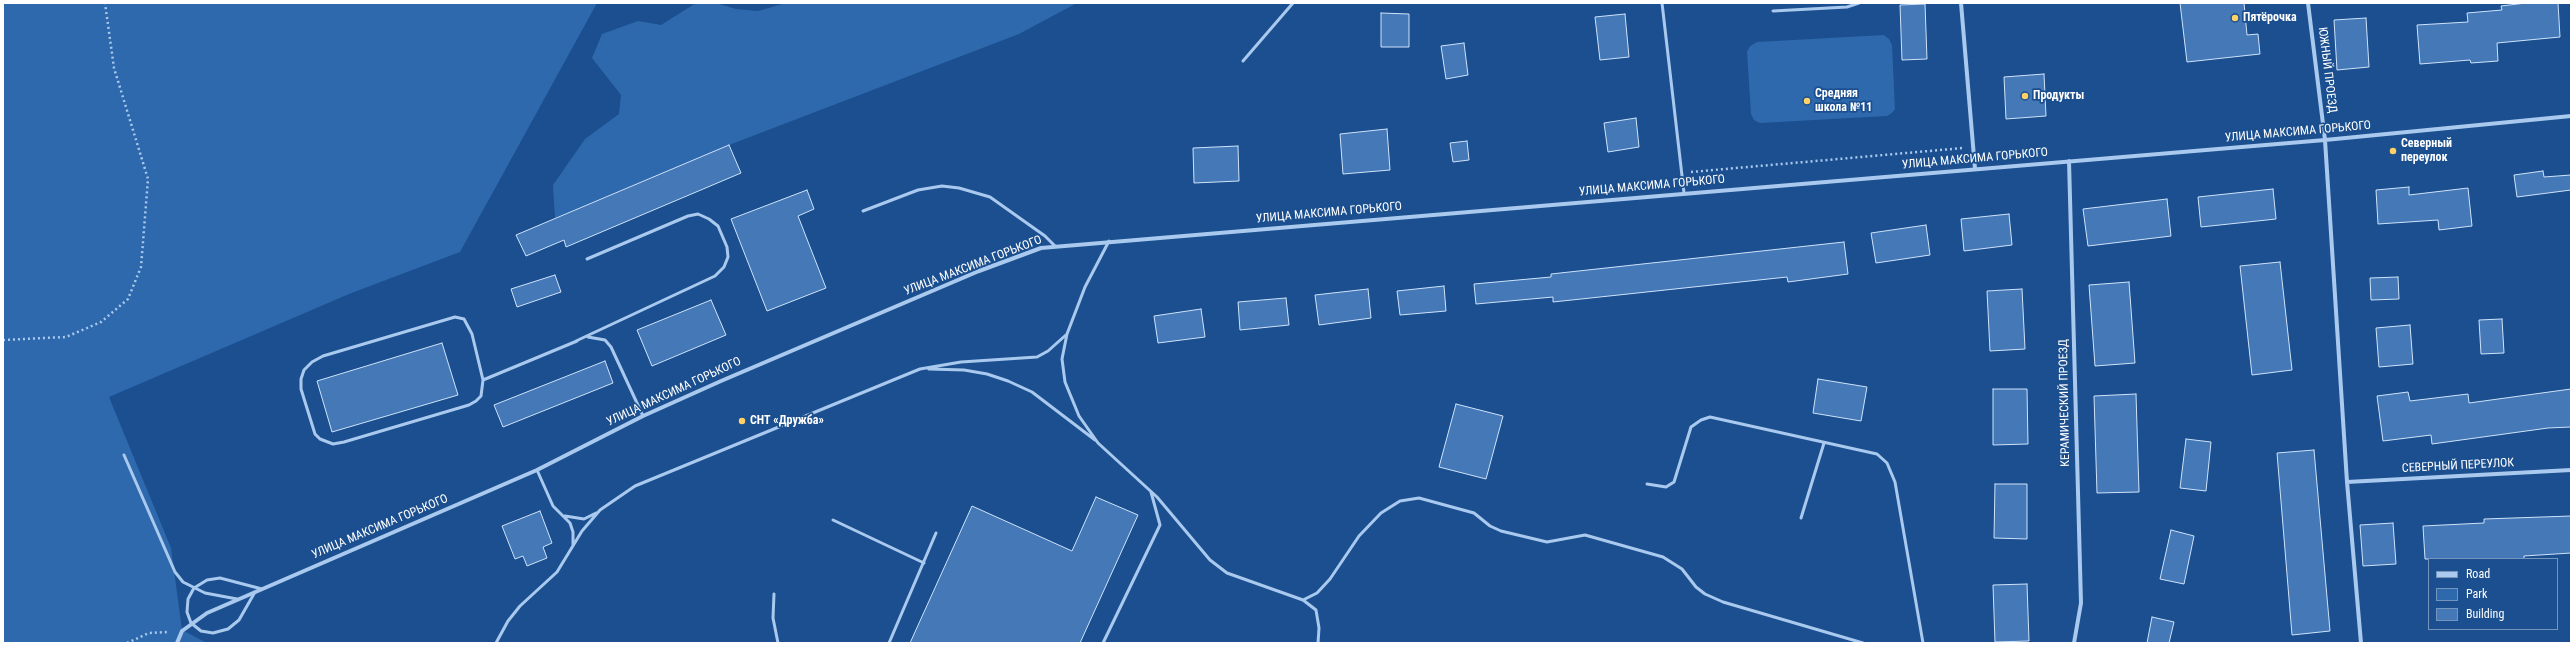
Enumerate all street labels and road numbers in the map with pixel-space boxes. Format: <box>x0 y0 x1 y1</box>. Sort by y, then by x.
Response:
street label: ЮЖНЫЙ ПРОЕЗД <box>2315 26 2339 114</box>
street label: УЛИЦА МАКСИМА ГОРЬКОГО <box>2224 118 2372 146</box>
street label: УЛИЦА МАКСИМА ГОРЬКОГО <box>1901 145 2049 173</box>
street label: УЛИЦА МАКСИМА ГОРЬКОГО <box>1578 172 1726 200</box>
street label: УЛИЦА МАКСИМА ГОРЬКОГО <box>1255 199 1403 227</box>
street label: УЛИЦА МАКСИМА ГОРЬКОГО <box>902 233 1044 299</box>
street label: КЕРАМИЧЕСКИЙ ПРОЕЗД <box>2057 339 2073 467</box>
street label: УЛИЦА МАКСИМА ГОРЬКОГО <box>605 354 743 430</box>
street label: СЕВЕРНЫЙ ПЕРЕУЛОК <box>2402 456 2514 476</box>
street label: УЛИЦА МАКСИМА ГОРЬКОГО <box>310 492 450 562</box>

